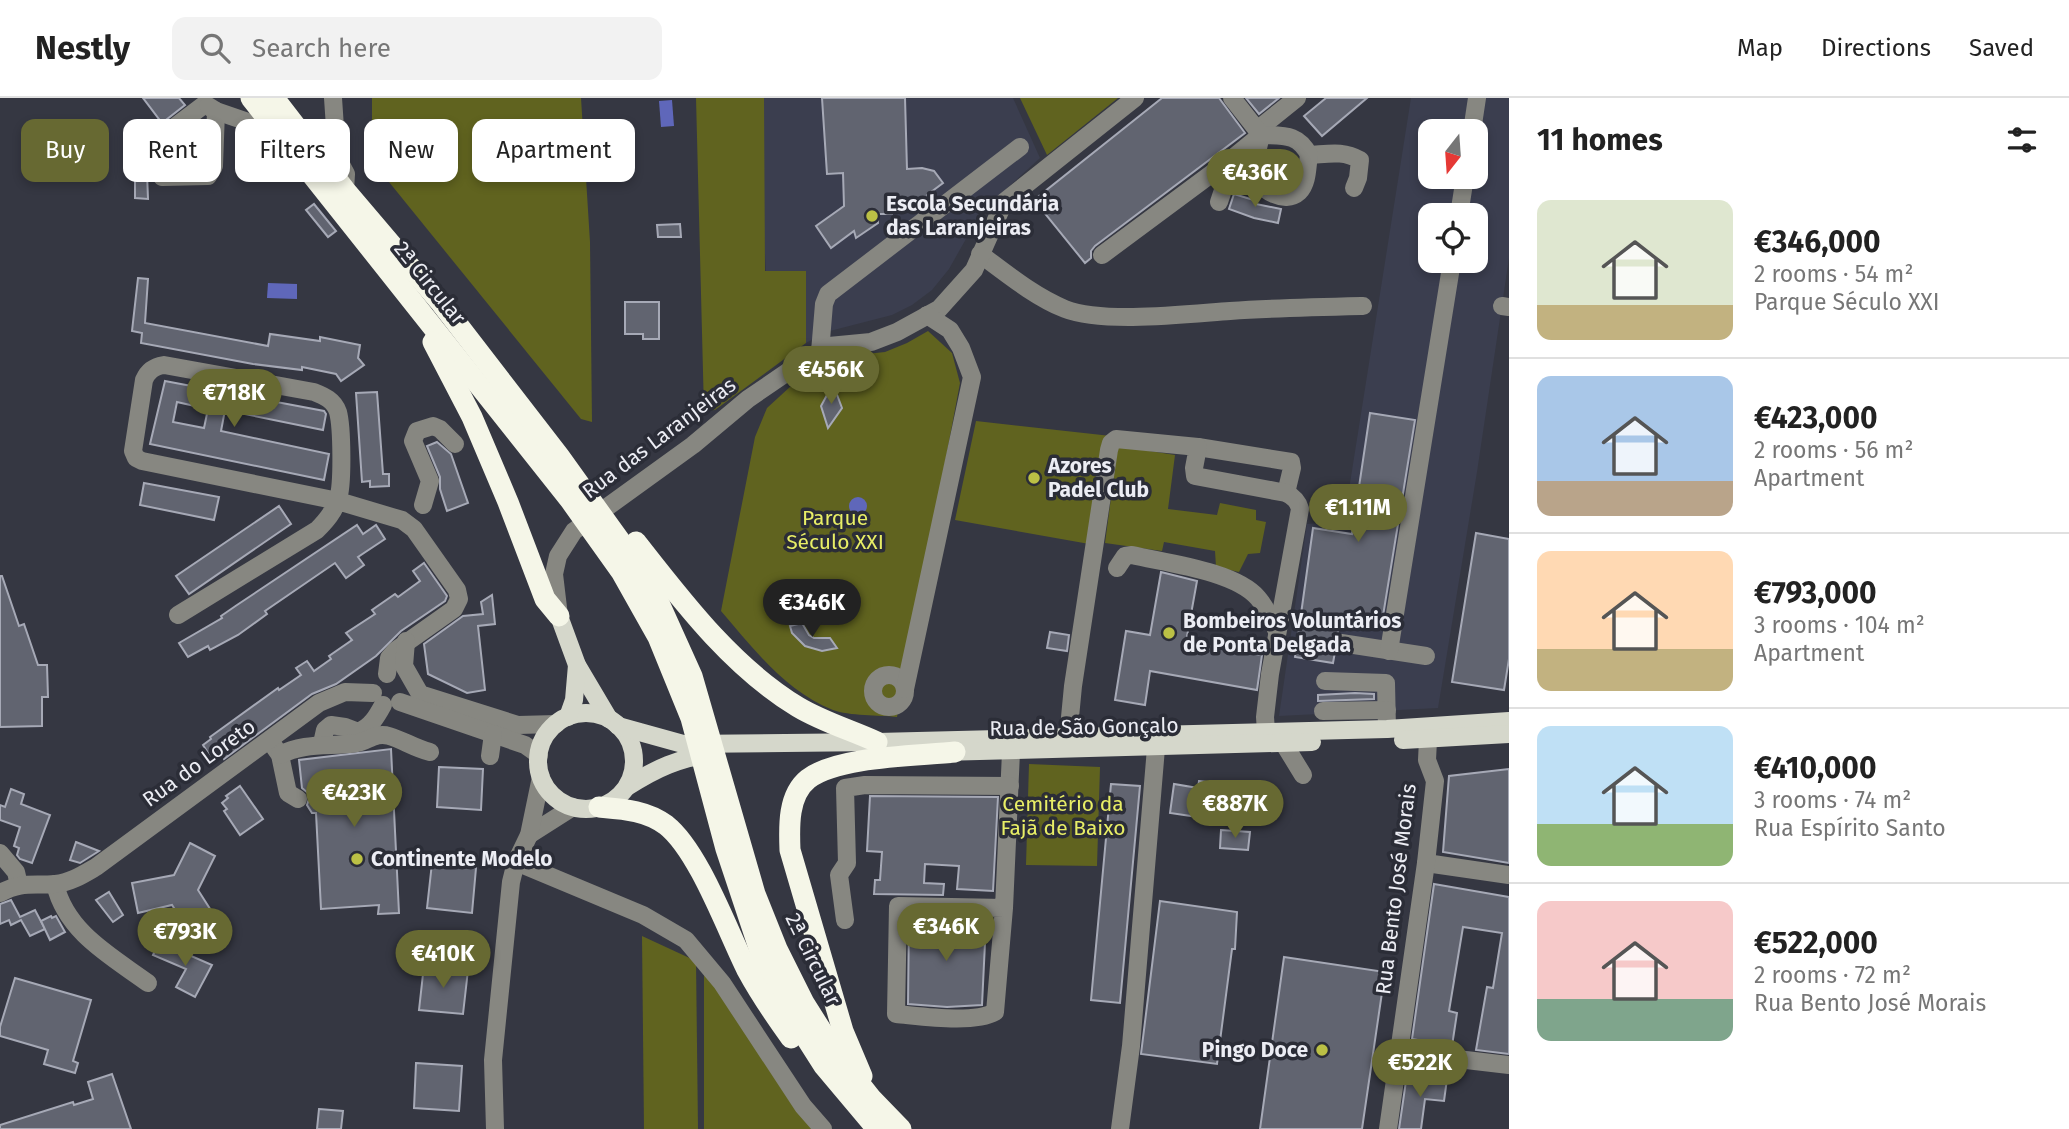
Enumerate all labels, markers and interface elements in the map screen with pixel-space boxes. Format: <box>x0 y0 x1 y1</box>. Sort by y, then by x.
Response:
search box <box>172 17 662 80</box>
text: Nestly <box>35 28 130 68</box>
icon: search <box>196 29 234 67</box>
text: Search here <box>252 33 391 64</box>
text: Map <box>1737 34 1783 62</box>
text: Directions <box>1821 34 1931 62</box>
text: Saved <box>1969 34 2034 62</box>
chip: Buy <box>21 119 109 182</box>
chip: Rent <box>123 119 221 182</box>
chip: Filters <box>235 119 350 182</box>
chip: New <box>364 119 458 182</box>
chip: Apartment <box>472 119 635 182</box>
north arrow <box>1418 119 1488 189</box>
map controls <box>1418 119 1488 273</box>
icon: filters <box>2003 121 2041 159</box>
text: 11 homes <box>1537 122 1663 158</box>
pin: €436K <box>1206 150 1304 209</box>
text: €436K <box>1223 158 1287 186</box>
place label: Escola Secundária das Laranjeiras <box>886 191 1059 241</box>
button: locate <box>1418 203 1488 273</box>
marker: Escola Secundária das Laranjeiras <box>864 208 880 224</box>
text: €346,000 <box>1754 224 1881 260</box>
icon: home <box>1593 228 1677 312</box>
street label: 2ª Circular <box>389 236 471 330</box>
text: 2 rooms · 54 m² <box>1754 260 1913 288</box>
text: Parque Século XXI <box>1754 288 1940 316</box>
pin: €456K <box>782 346 880 406</box>
text: €456K <box>798 355 864 383</box>
pin: €718K <box>185 370 283 429</box>
street label: Rua das Laranjeiras <box>577 372 741 504</box>
text: €718K <box>203 378 265 406</box>
text: €423,000 <box>1754 400 1878 436</box>
icon: home <box>1593 404 1677 488</box>
text: 2 rooms · 56 m² <box>1754 436 1913 464</box>
place label: Azores Padel Club <box>1047 453 1149 503</box>
text: Apartment <box>1754 464 1864 492</box>
marker: Azores Padel Club <box>1026 470 1042 486</box>
pin: €1.11M <box>1301 484 1415 544</box>
text: €1.11M <box>1325 493 1391 521</box>
park label: Parque Século XXI <box>786 505 884 555</box>
text: €793,000 <box>1754 575 1877 611</box>
icon: home <box>1593 579 1677 663</box>
pin: €346K <box>763 580 861 639</box>
text: €346K <box>779 588 845 616</box>
place label: Bombeiros Voluntários de Ponta Delgada <box>1183 608 1401 658</box>
text: 3 rooms · 104 m² <box>1754 611 1925 639</box>
marker: Bombeiros Voluntários de Ponta Delgada <box>1161 625 1177 641</box>
text: Apartment <box>1754 639 1864 667</box>
street label: Rua de São Gonçalo <box>989 712 1179 742</box>
street label: Rua do Loreto <box>138 713 260 813</box>
text: €410,000 <box>1754 750 1876 786</box>
icon: home <box>1593 754 1677 838</box>
pin: €423K <box>305 770 403 829</box>
text: €423K <box>322 778 386 806</box>
pin: €887K <box>1186 780 1284 840</box>
street label: Rua Bento José Morais <box>1370 782 1422 996</box>
text: 3 rooms · 74 m² <box>1754 786 1911 814</box>
text: €887K <box>1203 789 1267 817</box>
park label: Cemitério da Fajã de Baixo <box>1000 791 1126 841</box>
text: Rua Espírito Santo <box>1754 814 1946 842</box>
place label: Continente Modelo <box>371 846 553 872</box>
marker: Continente Modelo <box>349 851 365 867</box>
pin: €346K <box>897 904 995 963</box>
pin: €793K <box>136 908 234 968</box>
street label: 2ª Circular <box>780 909 846 1009</box>
text: €346K <box>913 912 979 940</box>
text: €793K <box>154 917 217 945</box>
text: €522,000 <box>1754 925 1878 961</box>
icon: home <box>1593 929 1677 1013</box>
pin: €410K <box>394 930 492 990</box>
text: €410K <box>412 939 474 967</box>
text: 2 rooms · 72 m² <box>1754 961 1911 989</box>
text: Rua Bento José Morais <box>1754 989 1986 1017</box>
place label: Pingo Doce <box>1202 1037 1308 1063</box>
pin: €522K <box>1371 1040 1469 1099</box>
marker: Pingo Doce <box>1314 1042 1330 1058</box>
text: €522K <box>1388 1048 1452 1076</box>

